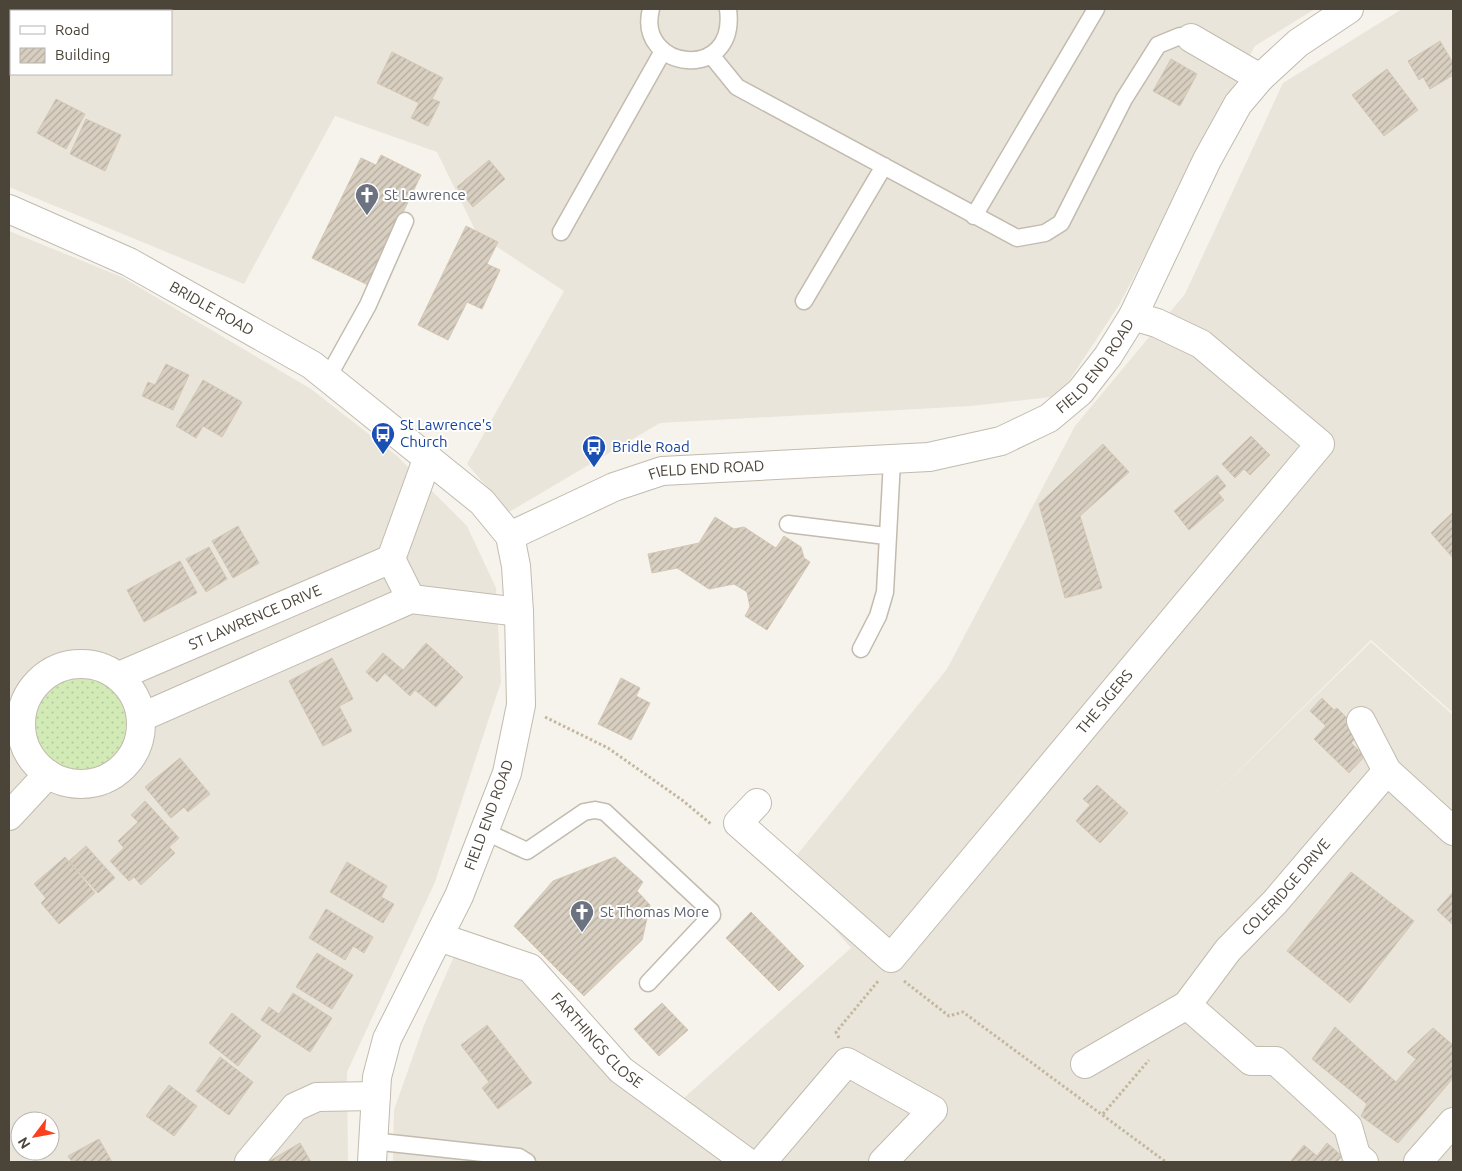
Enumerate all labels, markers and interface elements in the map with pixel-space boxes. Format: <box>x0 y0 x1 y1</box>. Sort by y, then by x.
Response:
legend <box>10 10 172 75</box>
text: Road <box>55 21 90 38</box>
text: Building <box>55 46 110 63</box>
church icon: St Lawrence <box>354 182 380 216</box>
place label: St Lawrence <box>384 186 466 203</box>
street label: BRIDLE ROAD <box>167 278 257 339</box>
street label: FIELD END ROAD <box>1052 316 1137 416</box>
place label: St Lawrence's Church <box>400 416 492 450</box>
bus stop icon: St Lawrence's Church <box>370 421 396 455</box>
bus stop icon: Bridle Road <box>581 434 607 468</box>
place label: Bridle Road <box>612 438 690 455</box>
street label: FIELD END ROAD <box>646 457 765 483</box>
street label: ST LAWRENCE DRIVE <box>186 581 324 653</box>
street label: THE SIGERS <box>1073 666 1136 737</box>
street label: FIELD END ROAD <box>461 757 516 872</box>
street label: COLERIDGE DRIVE <box>1238 835 1333 939</box>
church icon: St Thomas More <box>569 899 595 933</box>
place label: St Thomas More <box>600 903 709 920</box>
street label: FARTHINGS CLOSE <box>548 989 646 1091</box>
north arrow <box>10 1111 60 1161</box>
text: N <box>14 1134 34 1152</box>

